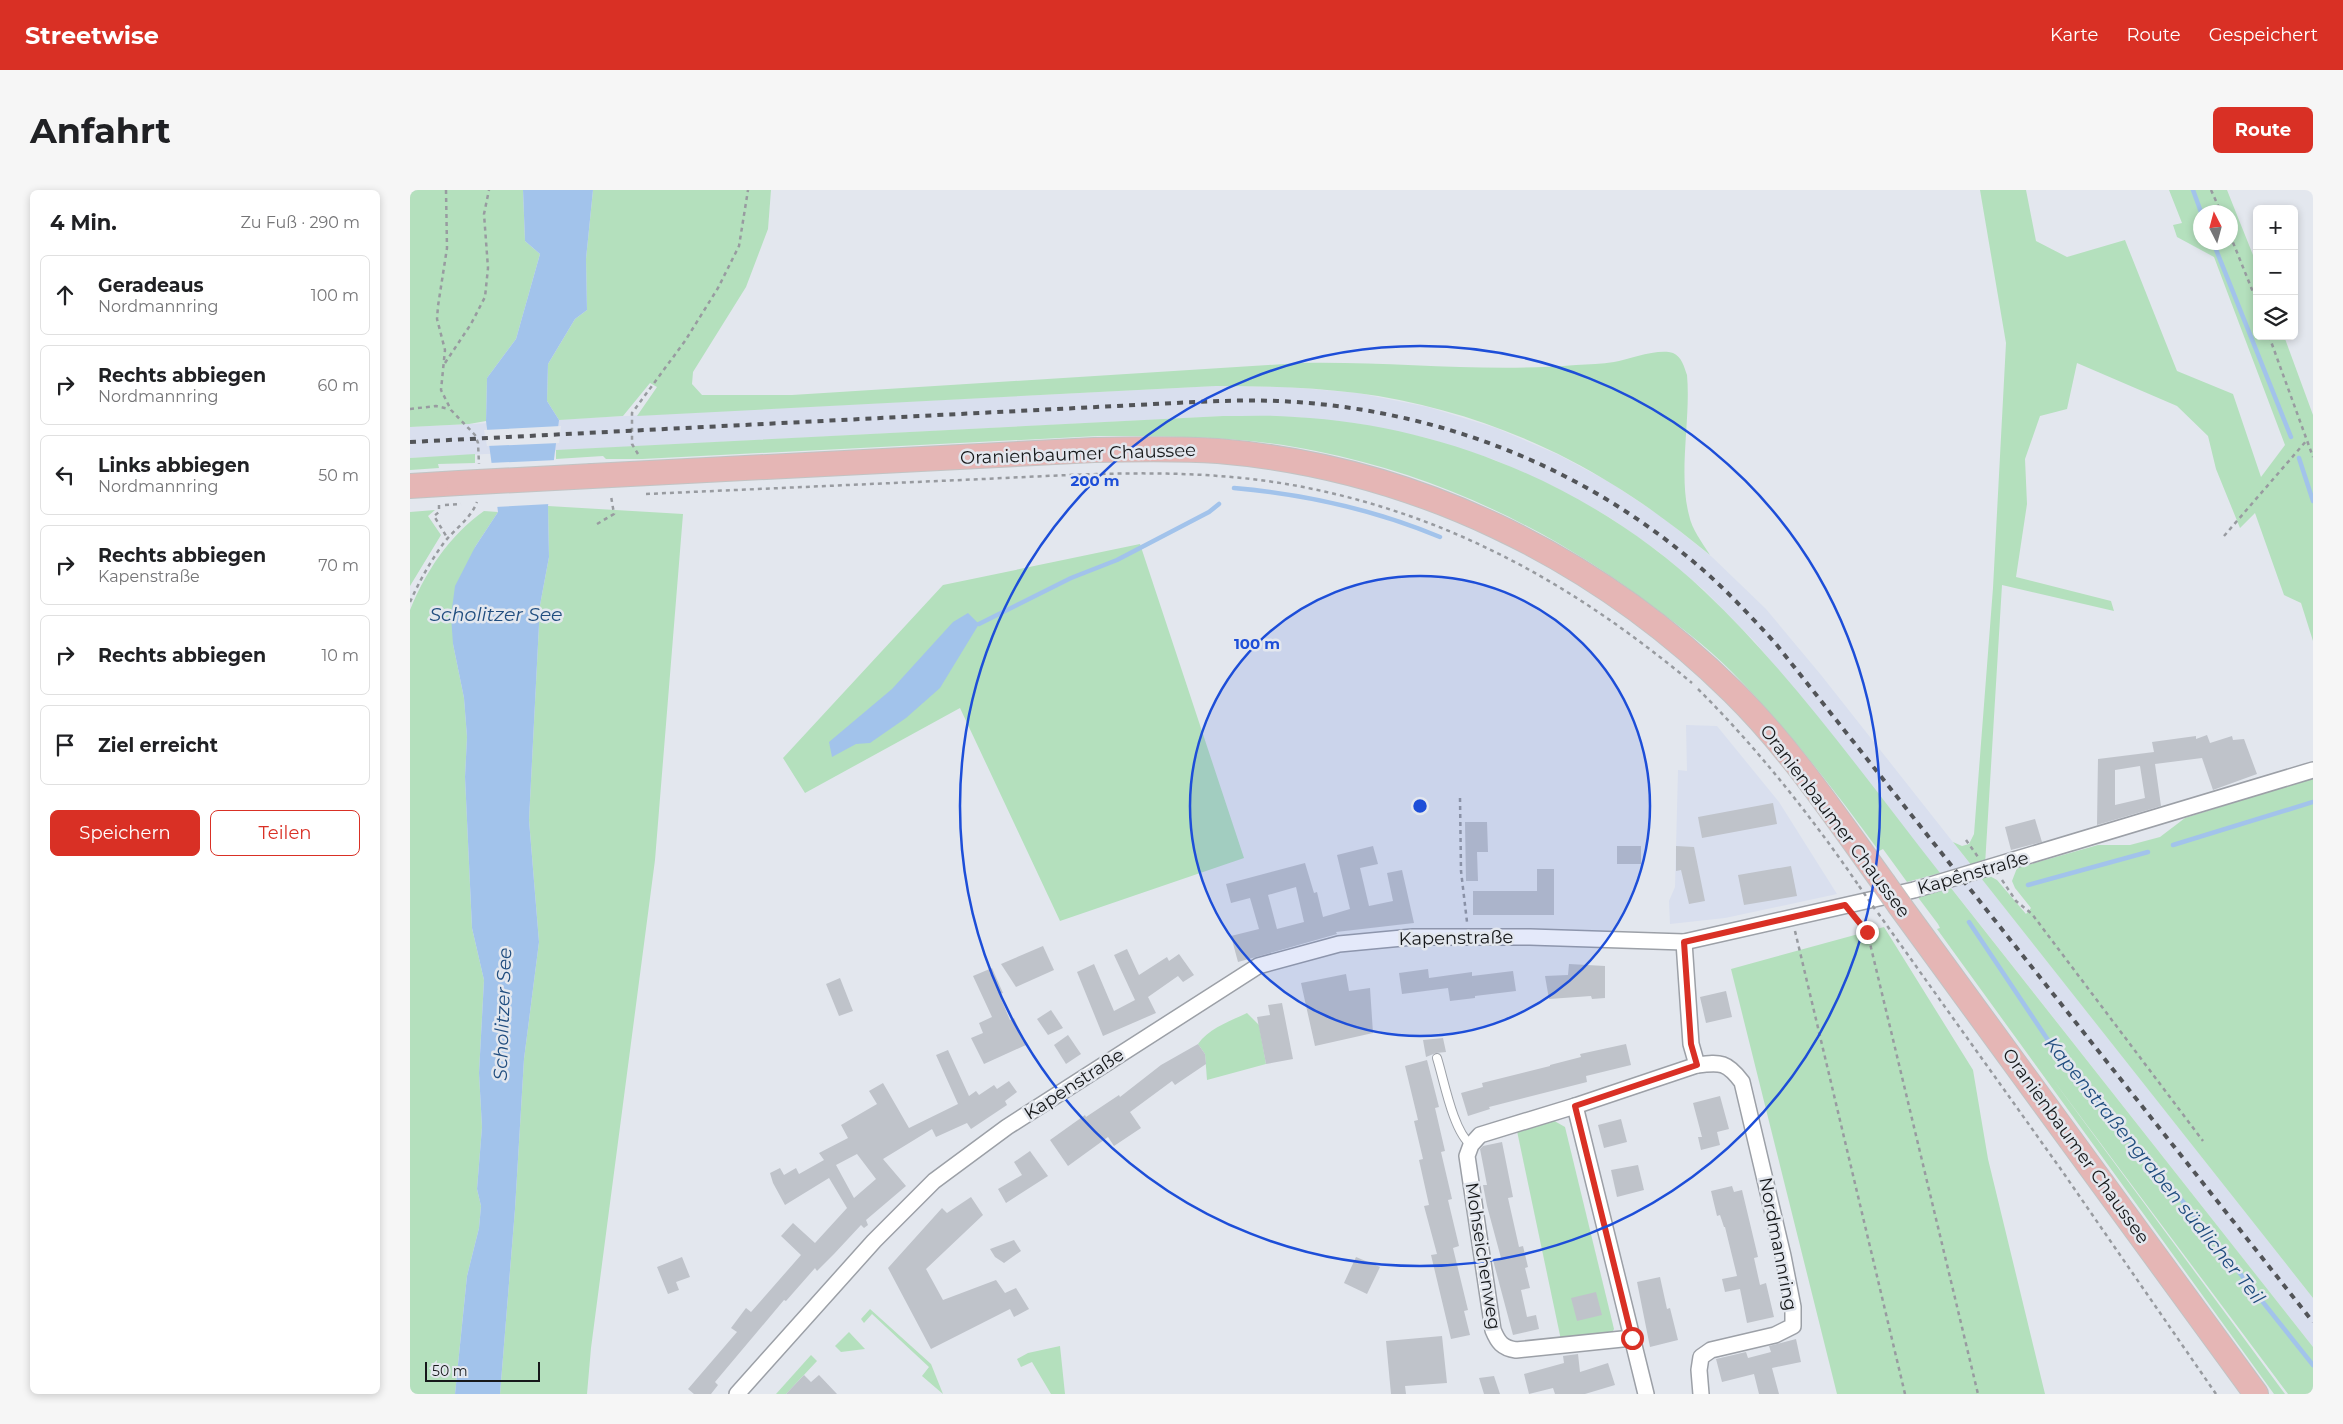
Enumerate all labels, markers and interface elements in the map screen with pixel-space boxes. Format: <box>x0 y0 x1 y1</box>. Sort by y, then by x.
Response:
text: Streetwise <box>25 21 159 50</box>
text: Karte <box>2050 24 2098 46</box>
text: Route <box>2126 24 2181 46</box>
text: Gespeichert <box>2209 24 2318 46</box>
button: Route <box>2213 107 2313 153</box>
text: Anfahrt <box>30 109 171 152</box>
north arrow <box>2193 205 2238 250</box>
map controls <box>2253 205 2298 340</box>
button: + <box>2253 205 2298 250</box>
text: 4 Min. <box>50 210 117 235</box>
text: Zu Fuß · 290 m <box>240 213 360 232</box>
button: − <box>2253 250 2298 295</box>
text: Geradeaus <box>98 274 204 297</box>
icon: ahead <box>51 281 79 309</box>
text: 100 m <box>311 286 359 305</box>
button: layers <box>2253 295 2298 340</box>
text: Nordmannring <box>98 297 219 316</box>
text: Rechts abbiegen <box>98 364 266 387</box>
icon: right <box>51 371 79 399</box>
text: 60 m <box>317 376 359 395</box>
text: Nordmannring <box>98 387 219 406</box>
street label: Oranienbaumer Chaussee <box>960 439 1196 469</box>
text: Links abbiegen <box>98 454 250 477</box>
icon: left <box>51 461 79 489</box>
text: 50 m <box>318 466 359 485</box>
text: 200 m <box>1070 471 1120 490</box>
text: Nordmannring <box>98 477 219 496</box>
text: Rechts abbiegen <box>98 544 266 567</box>
icon: right <box>51 551 79 579</box>
text: 70 m <box>318 556 359 575</box>
text: Kapenstraße <box>98 567 200 586</box>
water label: Scholitzer See <box>429 603 563 626</box>
text: 100 m <box>1234 634 1280 653</box>
icon: right <box>51 641 79 669</box>
text: Rechts abbiegen <box>98 644 266 667</box>
text: 10 m <box>321 646 359 665</box>
street label: Oranienbaumer Chaussee <box>1755 720 1915 922</box>
icon: arrive <box>51 731 79 759</box>
text: Ziel erreicht <box>98 734 218 757</box>
centre of rings <box>1411 797 1429 815</box>
button: Speichern <box>50 810 200 856</box>
button: Teilen <box>210 810 360 856</box>
street label: Kapenstraße <box>1915 847 2031 899</box>
route end <box>1856 921 1879 944</box>
street label: Kapenstraße <box>1399 926 1514 950</box>
water label: Scholitzer See <box>489 947 516 1081</box>
water label: Kapenstraßengraben südlicher Teil <box>2040 1032 2270 1309</box>
street label: Kapenstraße <box>1020 1044 1128 1124</box>
street label: Oranienbaumer Chaussee <box>1998 1044 2154 1248</box>
street label: Nordmannring <box>1754 1175 1802 1313</box>
street label: Mohseichenweg <box>1460 1181 1506 1331</box>
route start <box>1621 1327 1644 1350</box>
scale bar <box>425 1359 540 1382</box>
text: 50 m <box>432 1362 468 1380</box>

